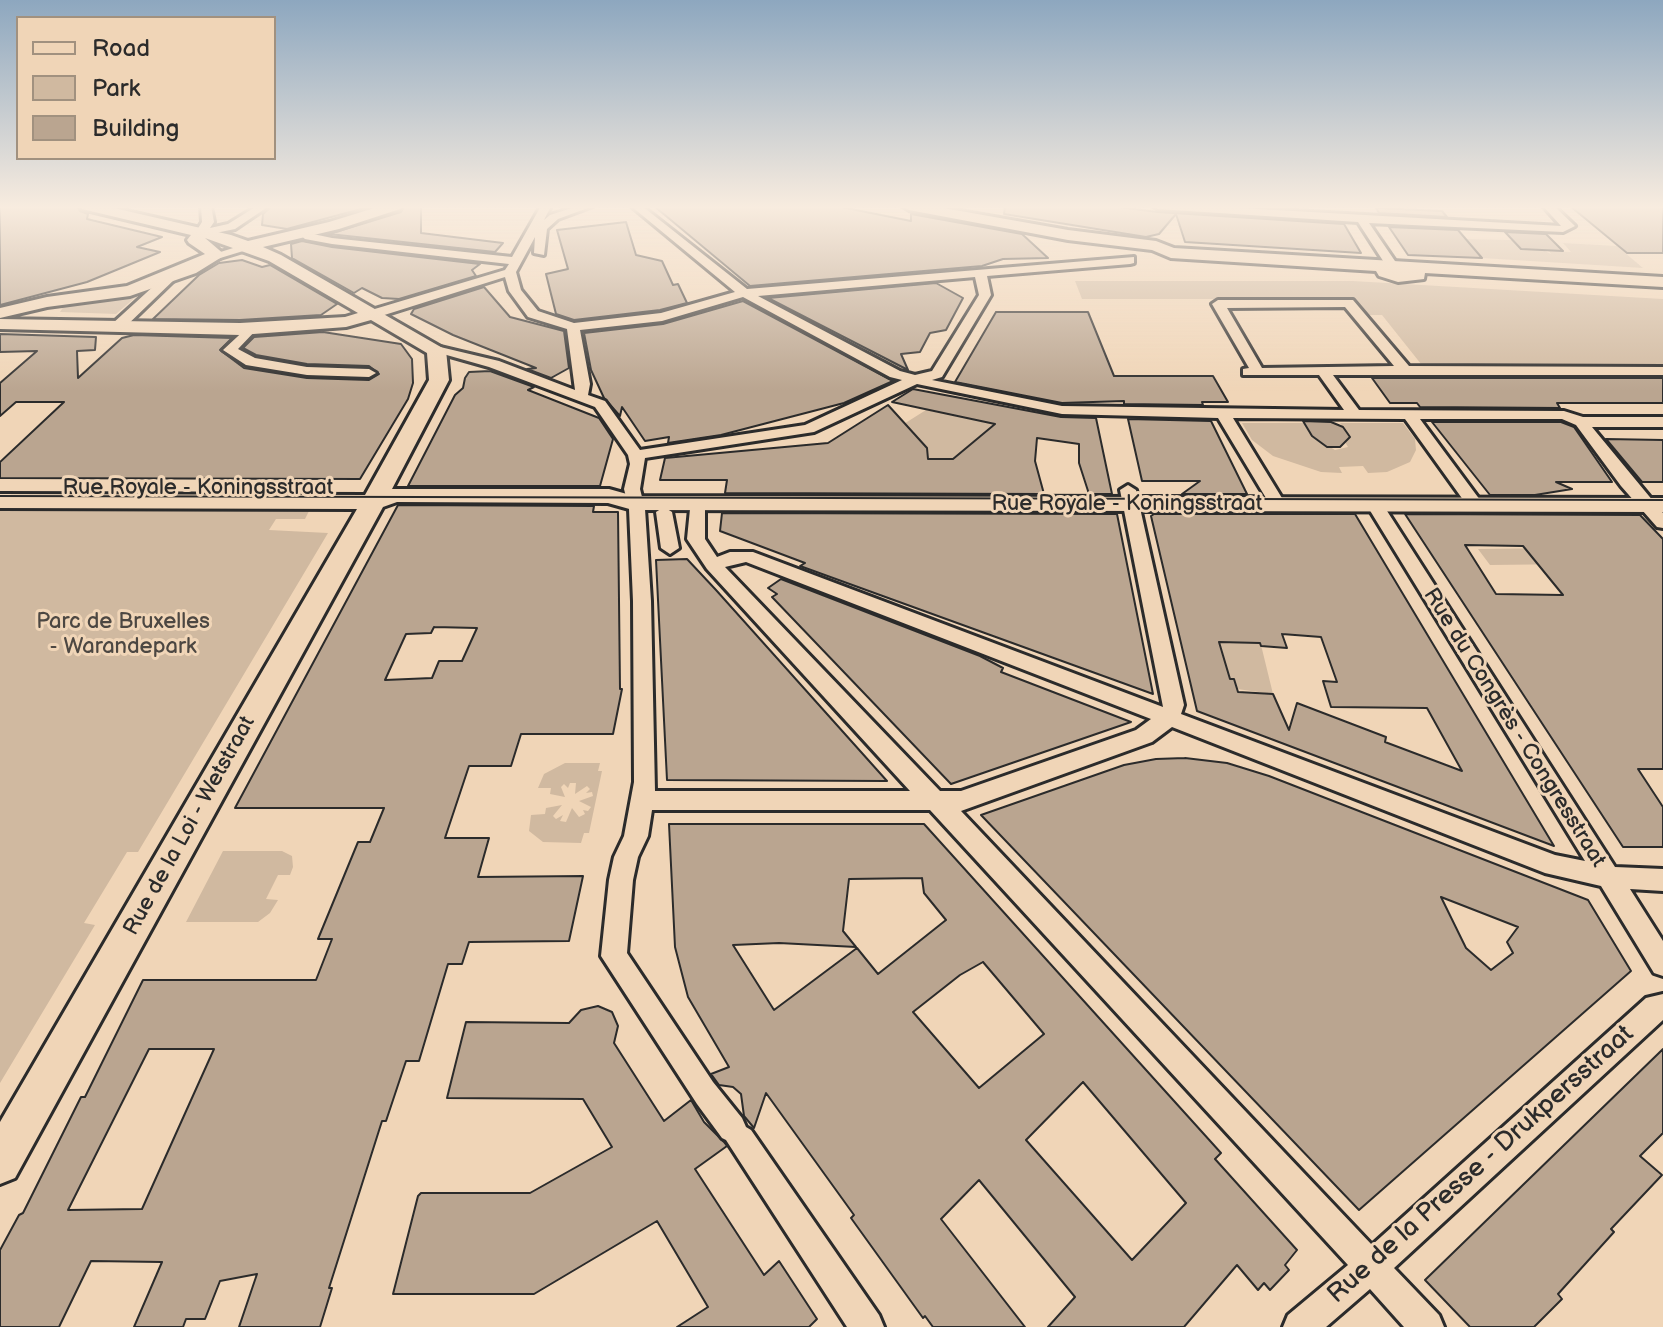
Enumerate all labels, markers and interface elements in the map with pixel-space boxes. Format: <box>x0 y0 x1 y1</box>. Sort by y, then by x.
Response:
legend <box>16 16 276 160</box>
text: Road <box>92 34 150 63</box>
text: Park <box>92 74 140 103</box>
text: Building <box>92 114 179 143</box>
street label: Rue Royale - Koningsstraat <box>62 475 334 501</box>
street label: Rue Royale - Koningsstraat <box>991 491 1263 517</box>
street label: Rue du Congrès - Congresstraat <box>1417 584 1611 872</box>
park label: Parc de Bruxelles - Warandepark <box>36 609 210 660</box>
street label: Rue de la Loi - Wetstraat <box>119 712 261 940</box>
street label: Rue de la Presse - Drukpersstraat <box>1322 1019 1640 1311</box>

